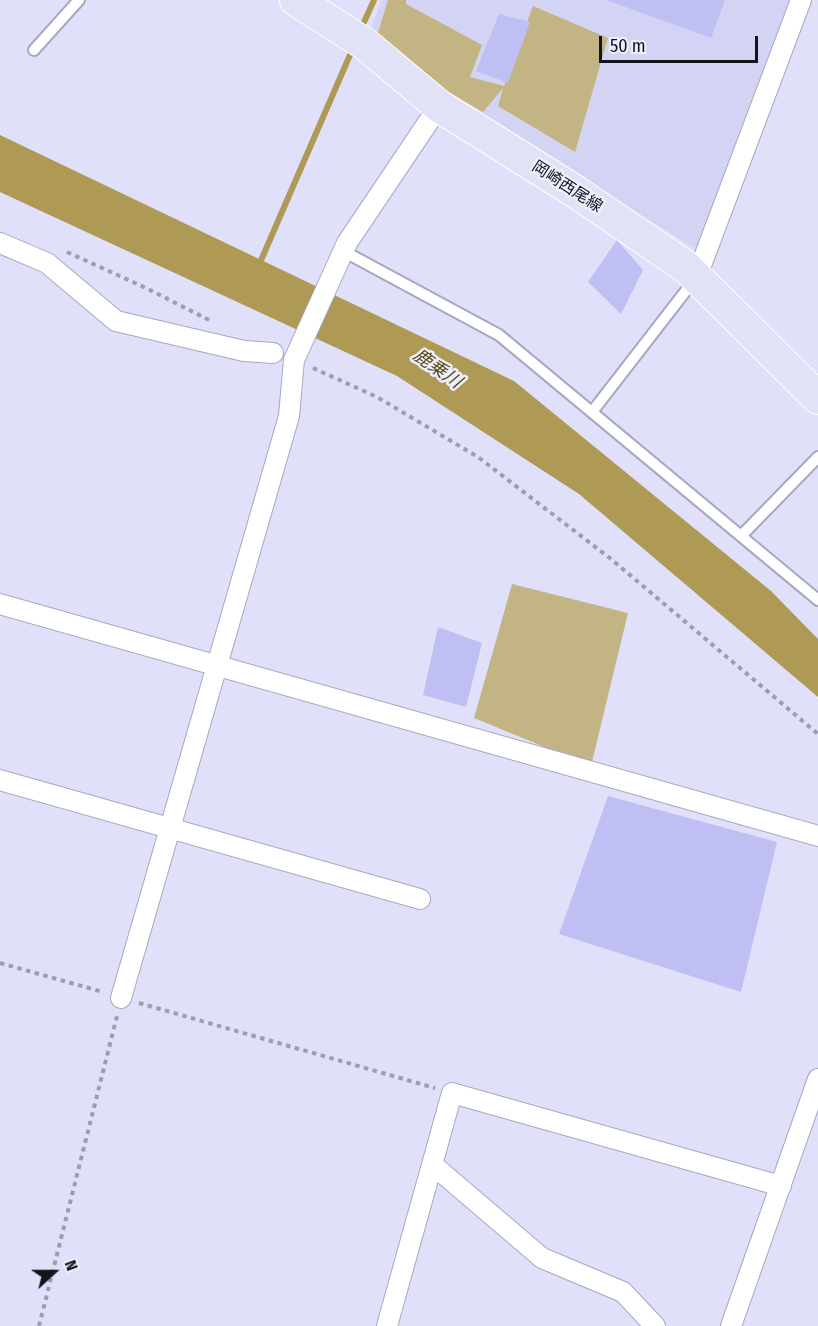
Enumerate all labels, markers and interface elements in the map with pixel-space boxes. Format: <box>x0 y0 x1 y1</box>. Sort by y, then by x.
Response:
scale bar <box>602 24 761 62</box>
text: 50 m <box>610 35 646 57</box>
street label: 岡崎西尾線 <box>528 157 606 217</box>
water label: 鹿乗川 <box>409 345 465 393</box>
north arrow <box>24 1242 84 1302</box>
text: N <box>61 1257 82 1273</box>

